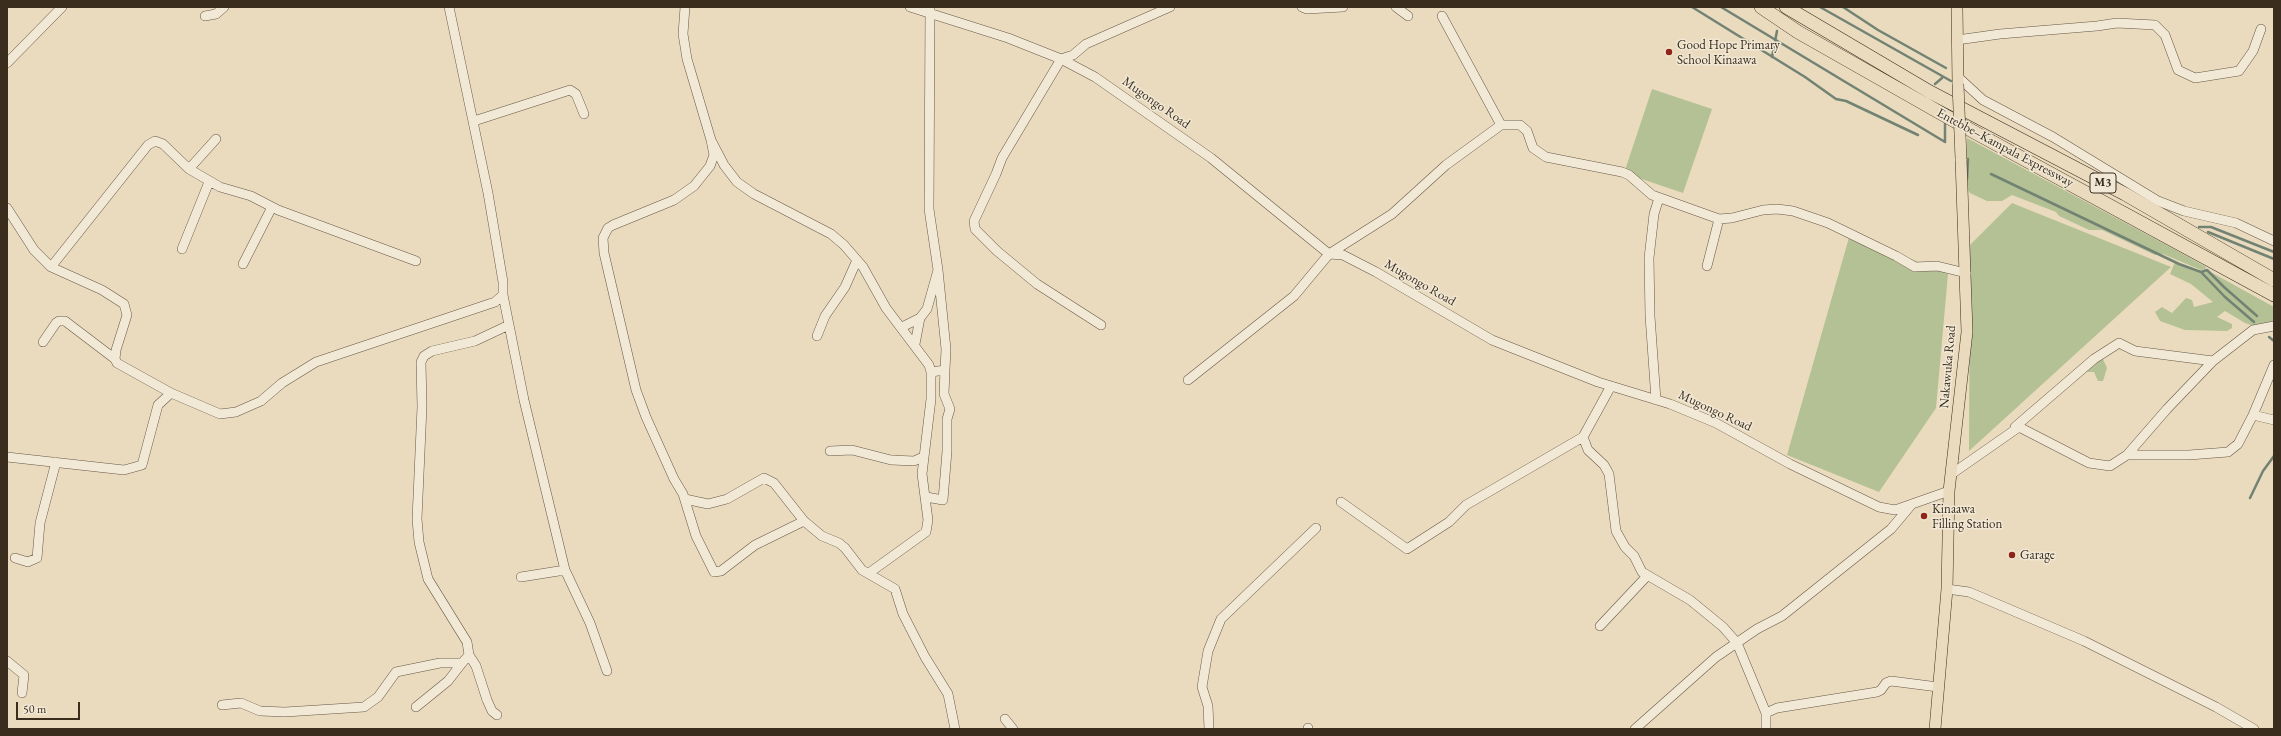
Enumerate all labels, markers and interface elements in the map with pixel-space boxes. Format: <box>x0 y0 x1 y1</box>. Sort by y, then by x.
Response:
place label: Good Hope Primary School Kinaawa <box>1677 37 1780 68</box>
marker: Good Hope Primary School Kinaawa <box>1664 47 1674 57</box>
street label: Mugongo Road <box>1119 74 1193 132</box>
street label: Entebbe–Kampala Expressway <box>1934 105 2076 191</box>
road number: M3 <box>2090 173 2116 193</box>
street label: Mugongo Road <box>1382 256 1458 310</box>
street label: Nakawuka Road <box>1937 325 1959 409</box>
street label: Mugongo Road <box>1676 387 1754 435</box>
place label: Kinaawa Filling Station <box>1932 501 2002 532</box>
marker: Kinaawa Filling Station <box>1919 511 1929 521</box>
place label: Garage <box>2020 547 2055 563</box>
marker: Garage <box>2007 550 2017 560</box>
scale bar <box>18 694 82 720</box>
text: 50 m <box>23 701 46 717</box>

